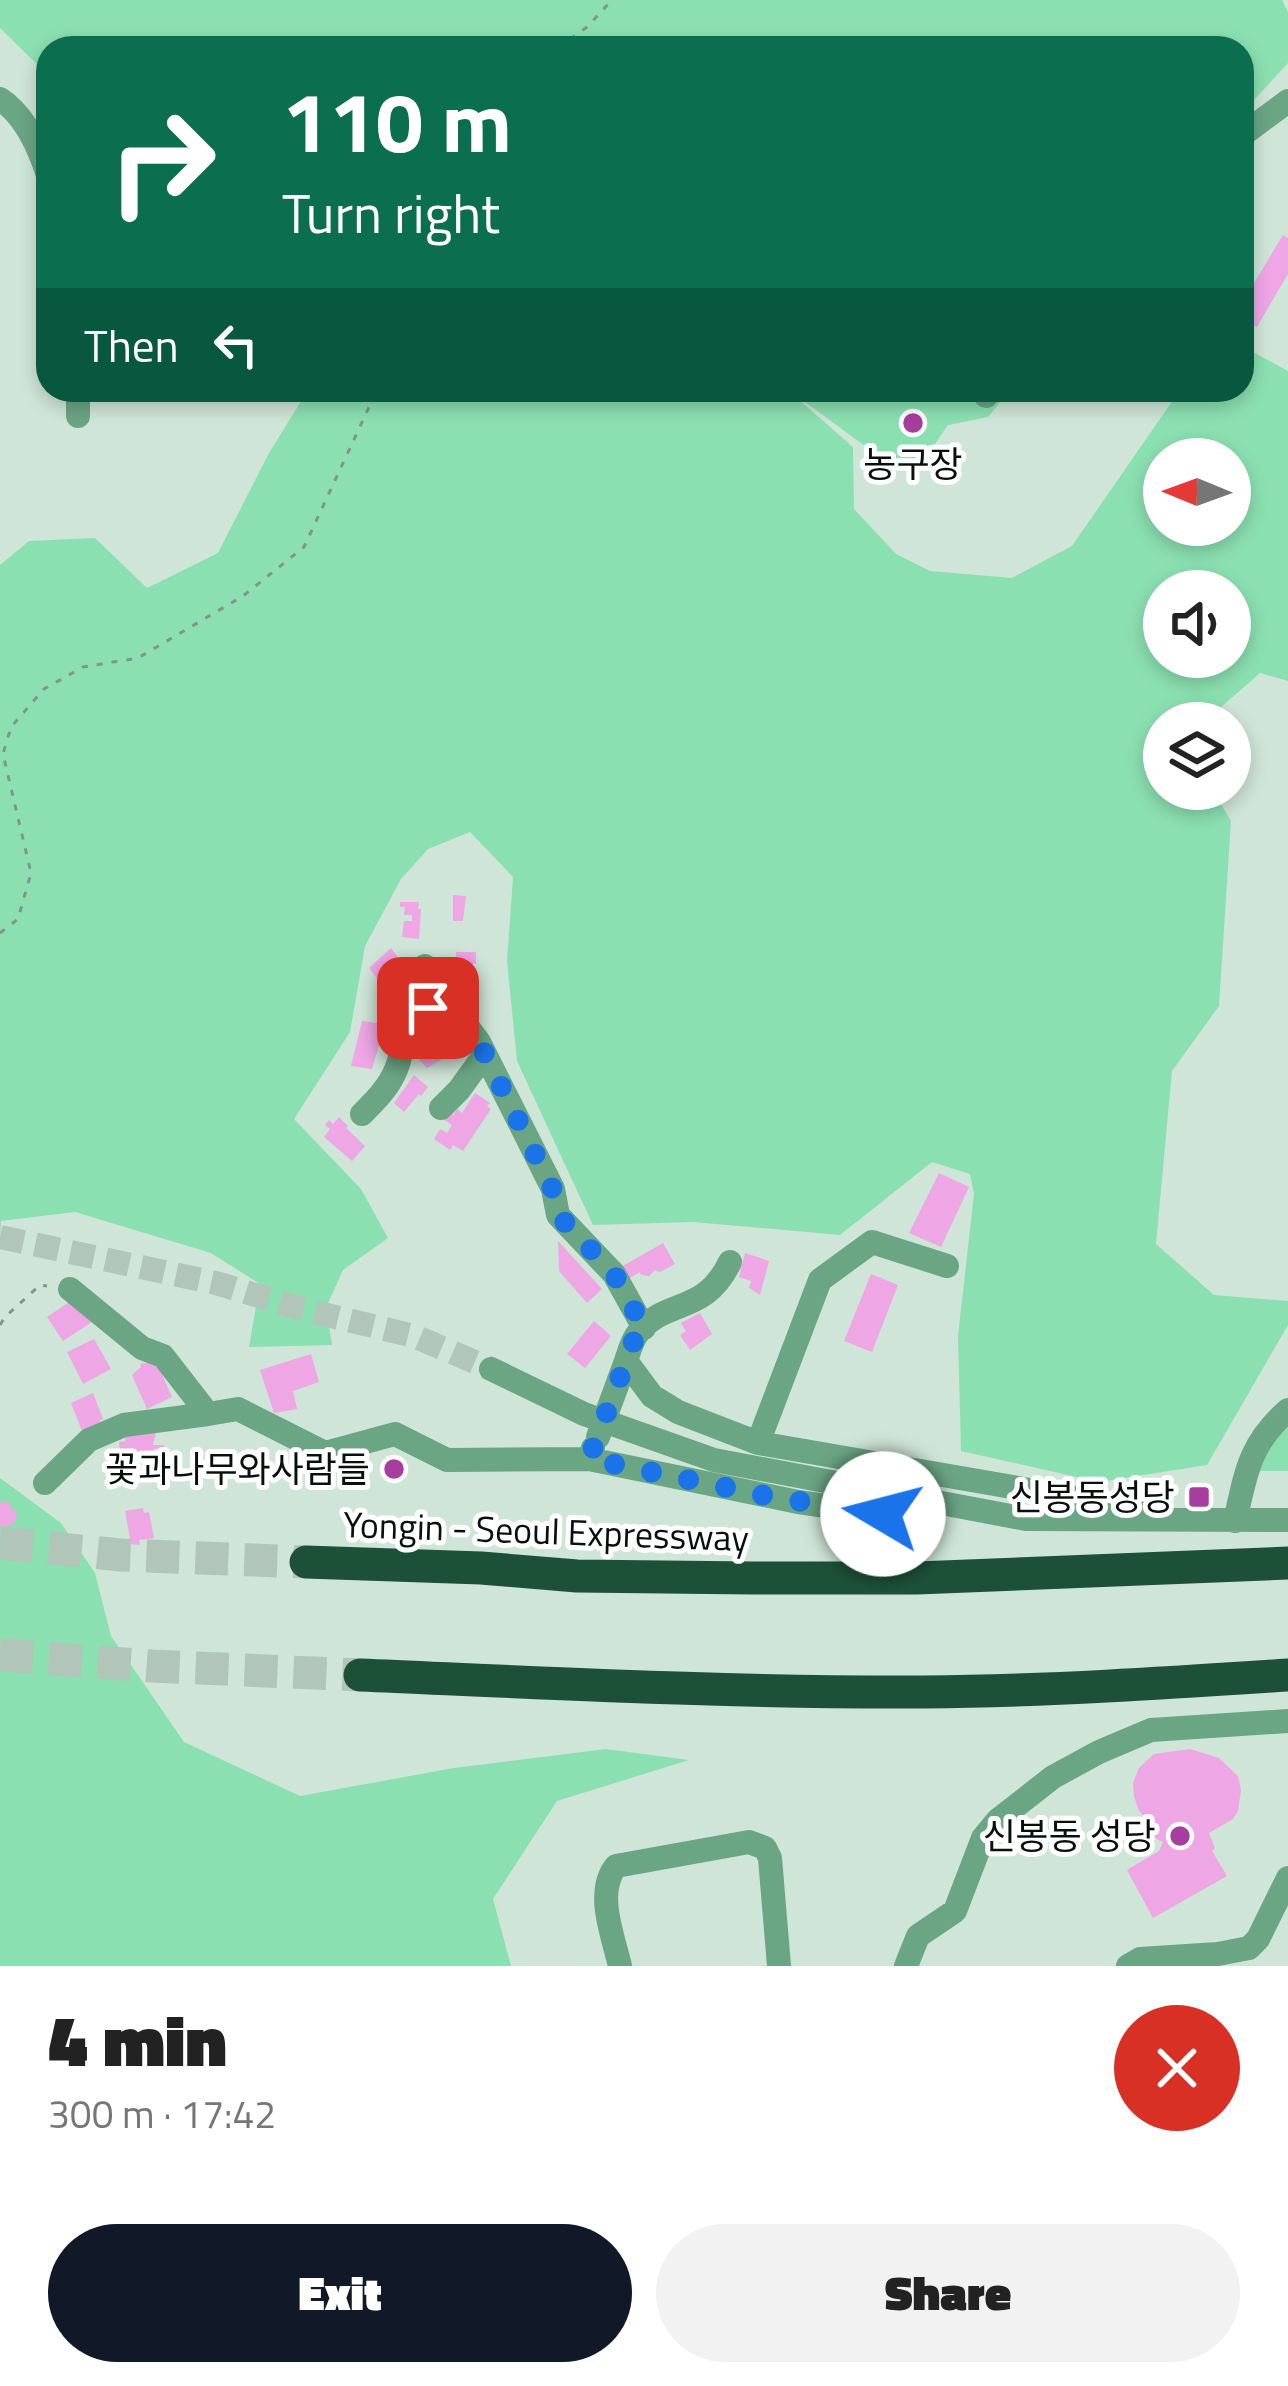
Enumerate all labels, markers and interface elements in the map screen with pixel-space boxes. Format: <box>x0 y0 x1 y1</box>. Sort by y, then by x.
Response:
text: 110 m <box>282 57 512 185</box>
icon: right <box>84 84 240 240</box>
text: Turn right <box>282 172 500 254</box>
text: Then <box>84 311 179 379</box>
icon: left <box>203 312 269 378</box>
marker: 농구장 <box>900 410 926 436</box>
place label: 농구장 <box>863 436 963 491</box>
north arrow <box>1143 438 1251 546</box>
map controls <box>1143 438 1251 810</box>
button: sound <box>1143 570 1251 678</box>
button: layers <box>1143 702 1251 810</box>
pin <box>377 957 479 1059</box>
icon: arrive <box>395 975 461 1041</box>
place label: 꽃과나무와사람들 <box>105 1441 370 1496</box>
position arrow <box>820 1451 946 1577</box>
marker: 꽃과나무와사람들 <box>381 1456 407 1482</box>
place label: 신봉동성당 <box>1009 1469 1175 1524</box>
marker: 신봉동성당 <box>1186 1484 1212 1510</box>
street label: Yongin - Seoul Expressway <box>342 1496 750 1565</box>
place label: 신봉동 성당 <box>982 1808 1156 1863</box>
marker: 신봉동 성당 <box>1167 1823 1193 1849</box>
text: 4 min <box>48 1984 227 2094</box>
button: close <box>1114 2005 1240 2131</box>
text: 300 m · 17:42 <box>48 2084 276 2143</box>
button: Exit <box>48 2224 632 2362</box>
button: Share <box>656 2224 1240 2362</box>

